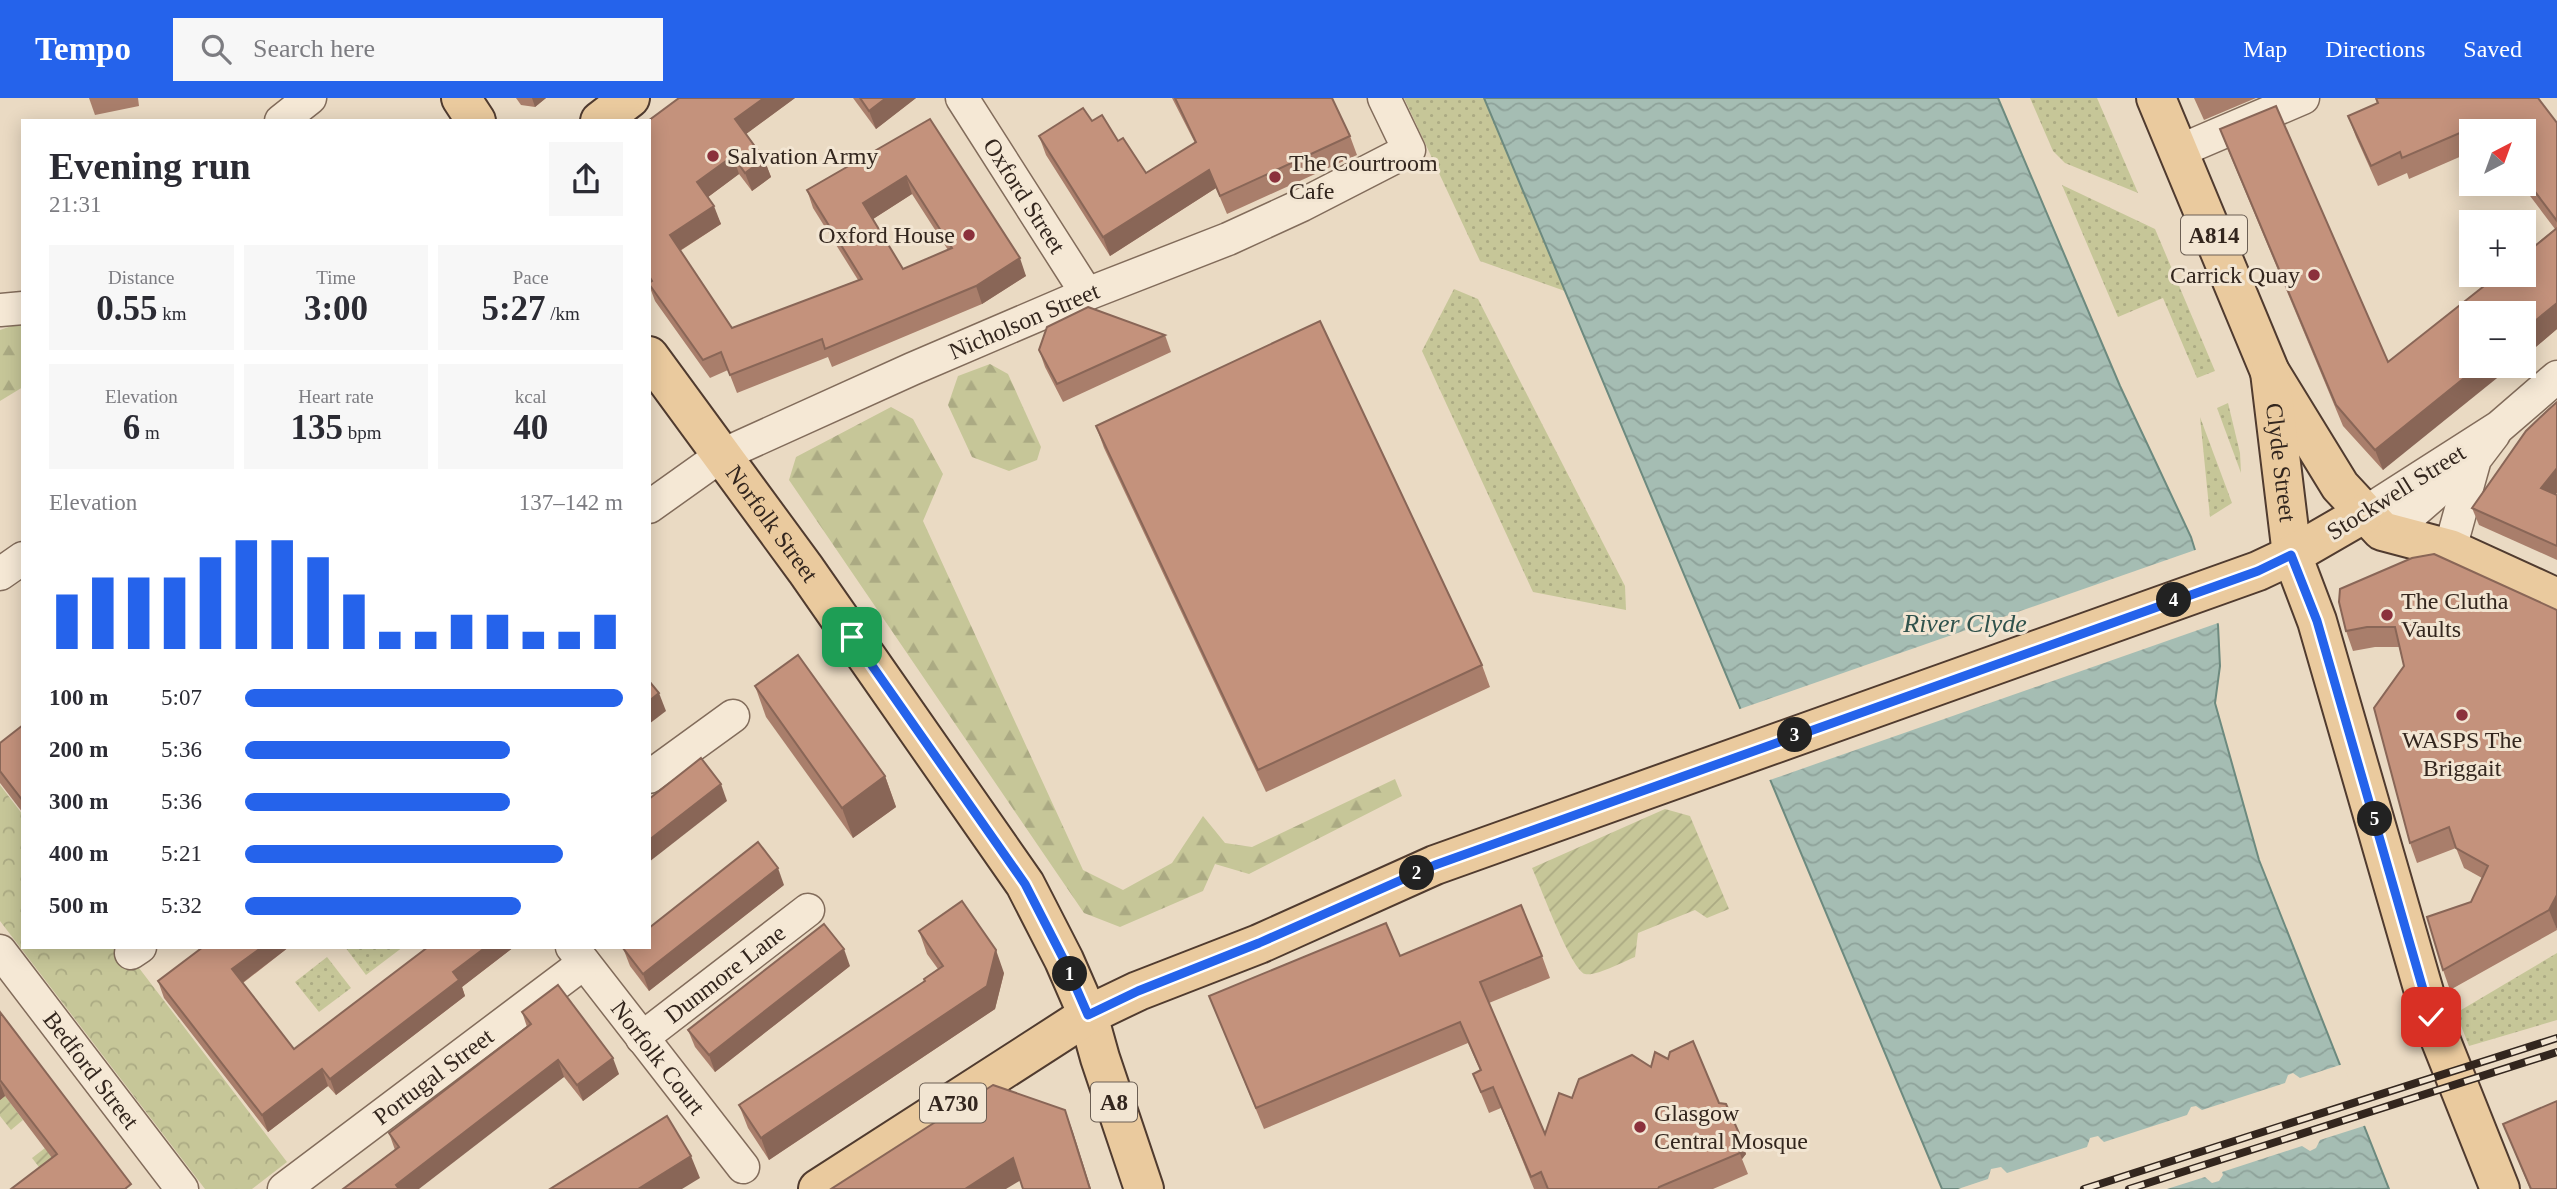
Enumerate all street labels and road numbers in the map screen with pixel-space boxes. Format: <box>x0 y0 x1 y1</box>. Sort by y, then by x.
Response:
street label: Oxford Street <box>978 133 1071 258</box>
road number: A814 <box>2181 216 2247 254</box>
street label: Nicholson Street <box>945 277 1103 365</box>
street label: Clyde Street <box>2261 402 2301 523</box>
street label: Stockwell Street <box>2322 439 2470 545</box>
street label: Norfolk Street <box>721 460 823 587</box>
street label: Dunmore Lane <box>660 919 790 1028</box>
street label: Norfolk Court <box>606 996 710 1120</box>
street label: Bedford Street <box>38 1006 144 1134</box>
street label: Portugal Street <box>368 1023 499 1130</box>
road number: A8 <box>1091 1082 1137 1121</box>
road number: A730 <box>920 1084 986 1122</box>

